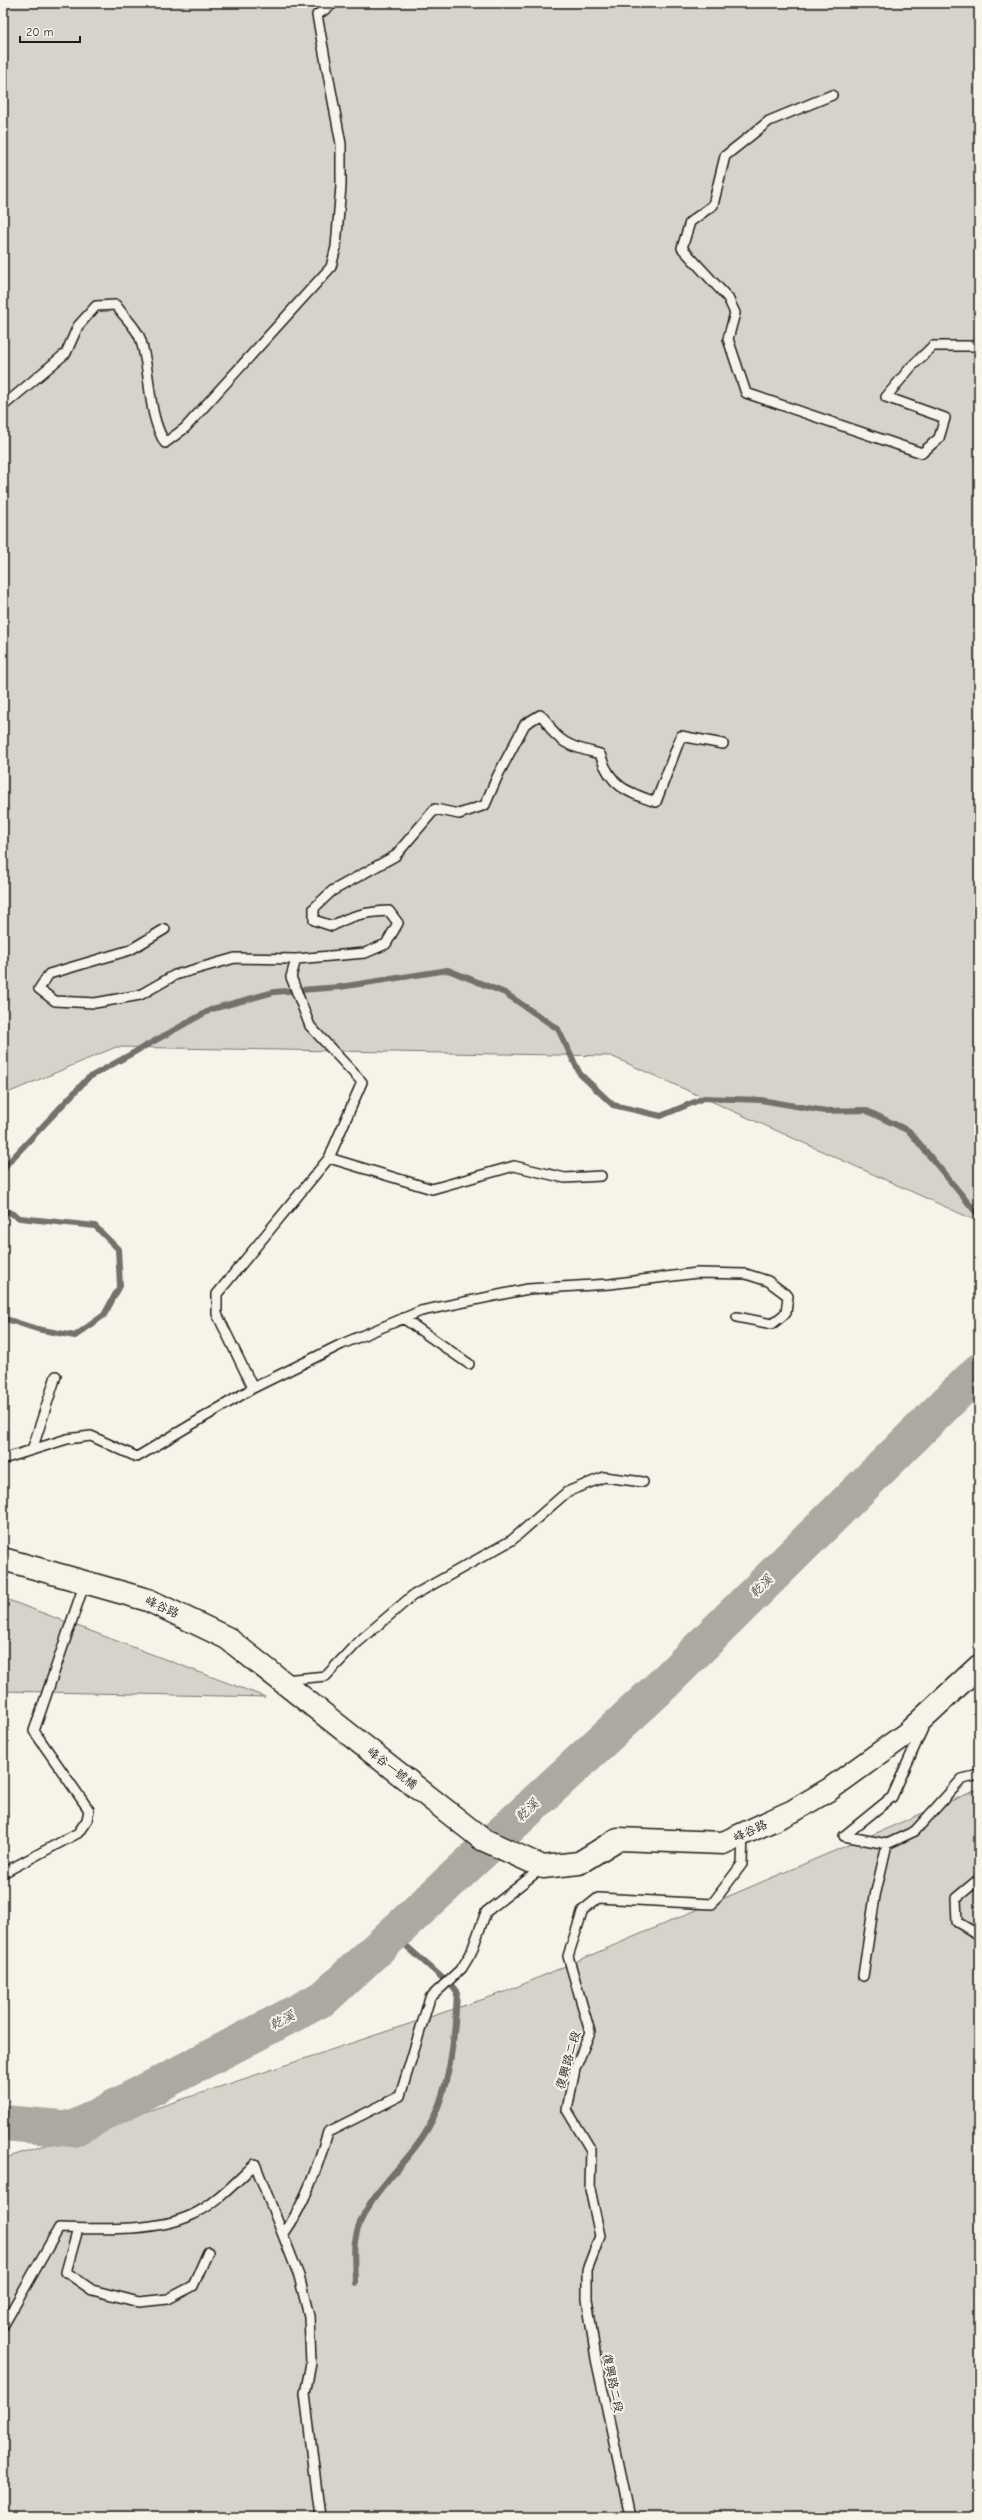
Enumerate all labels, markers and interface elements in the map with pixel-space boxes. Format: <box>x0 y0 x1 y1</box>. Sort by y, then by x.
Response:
scale bar <box>20 18 80 44</box>
text: 20 m <box>26 25 54 39</box>
water label: 乾溪 <box>746 1571 776 1601</box>
street label: 峰谷路 <box>143 1593 181 1621</box>
street label: 峰谷一號橋 <box>364 1744 420 1792</box>
water label: 乾溪 <box>512 1795 542 1824</box>
street label: 峰谷路 <box>731 1817 769 1845</box>
water label: 乾溪 <box>267 2007 298 2033</box>
street label: 復興路二段 <box>553 2029 583 2091</box>
street label: 復興路二段 <box>600 2352 626 2414</box>

